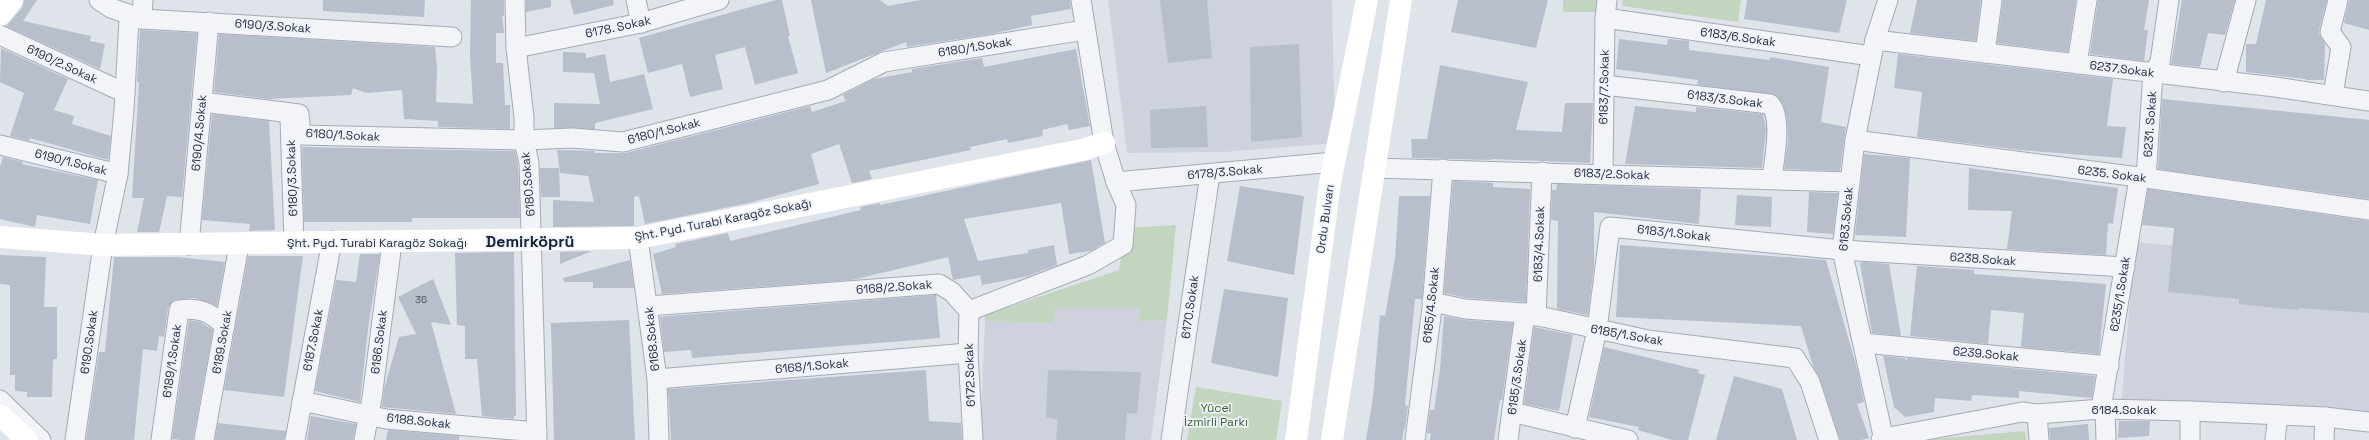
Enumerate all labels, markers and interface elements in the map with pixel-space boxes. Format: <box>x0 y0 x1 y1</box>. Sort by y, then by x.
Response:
street label: 6178. Sokak <box>584 12 653 42</box>
street label: 6190/3.Sokak <box>234 15 312 37</box>
street label: 6183/6.Sokak <box>1699 24 1777 50</box>
street label: 6180/1.Sokak <box>937 33 1014 61</box>
street label: 6190/2.Sokak <box>24 41 101 88</box>
street label: 6183/7.Sokak <box>1595 49 1613 125</box>
street label: 6237.Sokak <box>2089 57 2156 81</box>
street label: 6183/3.Sokak <box>1686 86 1764 112</box>
street label: 6231. Sokak <box>2140 90 2160 158</box>
street label: 6190/4.Sokak <box>188 94 210 172</box>
street label: 6180/1.Sokak <box>626 114 703 148</box>
street label: 6180/1.Sokak <box>305 125 381 145</box>
street label: 6180/3.Sokak <box>283 139 301 217</box>
street label: 6190/1.Sokak <box>33 145 110 179</box>
street label: 6180.Sokak <box>517 150 539 217</box>
street label: 6178/3.Sokak <box>1187 161 1264 183</box>
street label: 6235. Sokak <box>2077 162 2148 186</box>
street label: 6183/2.Sokak <box>1574 165 1651 183</box>
street label: Ordu Bulvarı <box>1312 184 1338 254</box>
street label: 6183.Sokak <box>1835 186 1857 252</box>
street label: Şht. Pyd. Turabi Karagöz Sokağı <box>633 195 813 245</box>
street label: 6183/4.Sokak <box>1530 205 1548 283</box>
street label: 6183/1.Sokak <box>1636 221 1712 245</box>
district label: Demirköprü <box>486 231 574 252</box>
street label: Şht. Pyd. Turabi Karagöz Sokağı <box>287 235 467 251</box>
street label: 6238.Sokak <box>1949 249 2017 269</box>
street label: 6235/1.Sokak <box>2106 255 2134 333</box>
street label: 6185/4.Sokak <box>1419 266 1443 344</box>
street label: 6170.Sokak <box>1178 274 1202 340</box>
street label: 6168/2.Sokak <box>855 276 933 298</box>
house number: 36 <box>415 293 427 306</box>
street label: 6168.Sokak <box>641 305 663 372</box>
street label: 6187.Sokak <box>299 307 327 373</box>
street label: 6190.Sokak <box>77 308 101 375</box>
street label: 6189.Sokak <box>209 308 236 375</box>
street label: 6186.Sokak <box>367 308 391 375</box>
street label: 6185/1.Sokak <box>1589 321 1665 349</box>
street label: 6189/1.Sokak <box>159 323 185 399</box>
street label: 6185/3.Sokak <box>1504 338 1530 416</box>
street label: 6172.Sokak <box>961 342 979 407</box>
street label: 6239.Sokak <box>1952 343 2020 365</box>
street label: 6168/1.Sokak <box>774 355 850 377</box>
park label: Yücel İzmirli Parkı <box>1184 400 1248 430</box>
street label: 6184.Sokak <box>2092 402 2157 418</box>
street label: 6188.Sokak <box>386 410 453 432</box>

